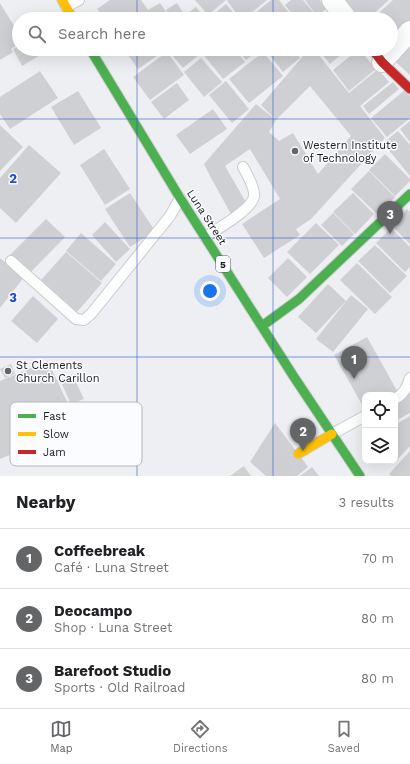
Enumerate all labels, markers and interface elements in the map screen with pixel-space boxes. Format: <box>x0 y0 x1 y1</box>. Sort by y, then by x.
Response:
search box <box>12 12 398 56</box>
icon: search <box>26 23 48 45</box>
text: Search here <box>58 25 146 43</box>
place label: Western Institute of Technology <box>303 139 397 165</box>
marker: Western Institute of Technology <box>290 146 300 156</box>
text: 2 <box>9 171 17 186</box>
street label: Luna Street <box>184 187 229 248</box>
pin: 3 <box>377 201 403 234</box>
road number: 5 <box>216 256 230 272</box>
your location <box>200 281 220 301</box>
text: 3 <box>9 290 17 305</box>
pin: 1 <box>341 346 367 379</box>
place label: St Clements Church Carillon <box>16 359 100 385</box>
marker: St Clements Church Carillon <box>3 366 13 376</box>
map controls <box>362 392 398 464</box>
button: locate <box>362 392 398 428</box>
legend <box>10 402 142 466</box>
text: Fast <box>43 410 66 423</box>
pin: 2 <box>290 418 316 451</box>
text: Slow <box>43 428 69 441</box>
button: layers <box>362 428 398 464</box>
text: Jam <box>43 446 66 459</box>
text: Nearby <box>16 492 75 512</box>
text: 3 results <box>339 495 394 510</box>
text: Coffeebreak <box>54 542 145 560</box>
text: 1 <box>26 551 32 566</box>
text: 70 m <box>362 551 394 566</box>
text: Café · Luna Street <box>54 560 169 575</box>
text: Deocampo <box>54 602 132 620</box>
text: 2 <box>25 611 33 626</box>
text: 80 m <box>361 611 394 626</box>
text: Shop · Luna Street <box>54 620 172 635</box>
text: Barefoot Studio <box>54 662 171 680</box>
text: 3 <box>25 671 33 686</box>
text: 80 m <box>361 671 394 686</box>
text: Sports · Old Railroad <box>54 680 185 695</box>
tab: Map <box>50 718 73 755</box>
tab: Directions <box>173 718 227 755</box>
tab: Saved <box>328 718 360 755</box>

